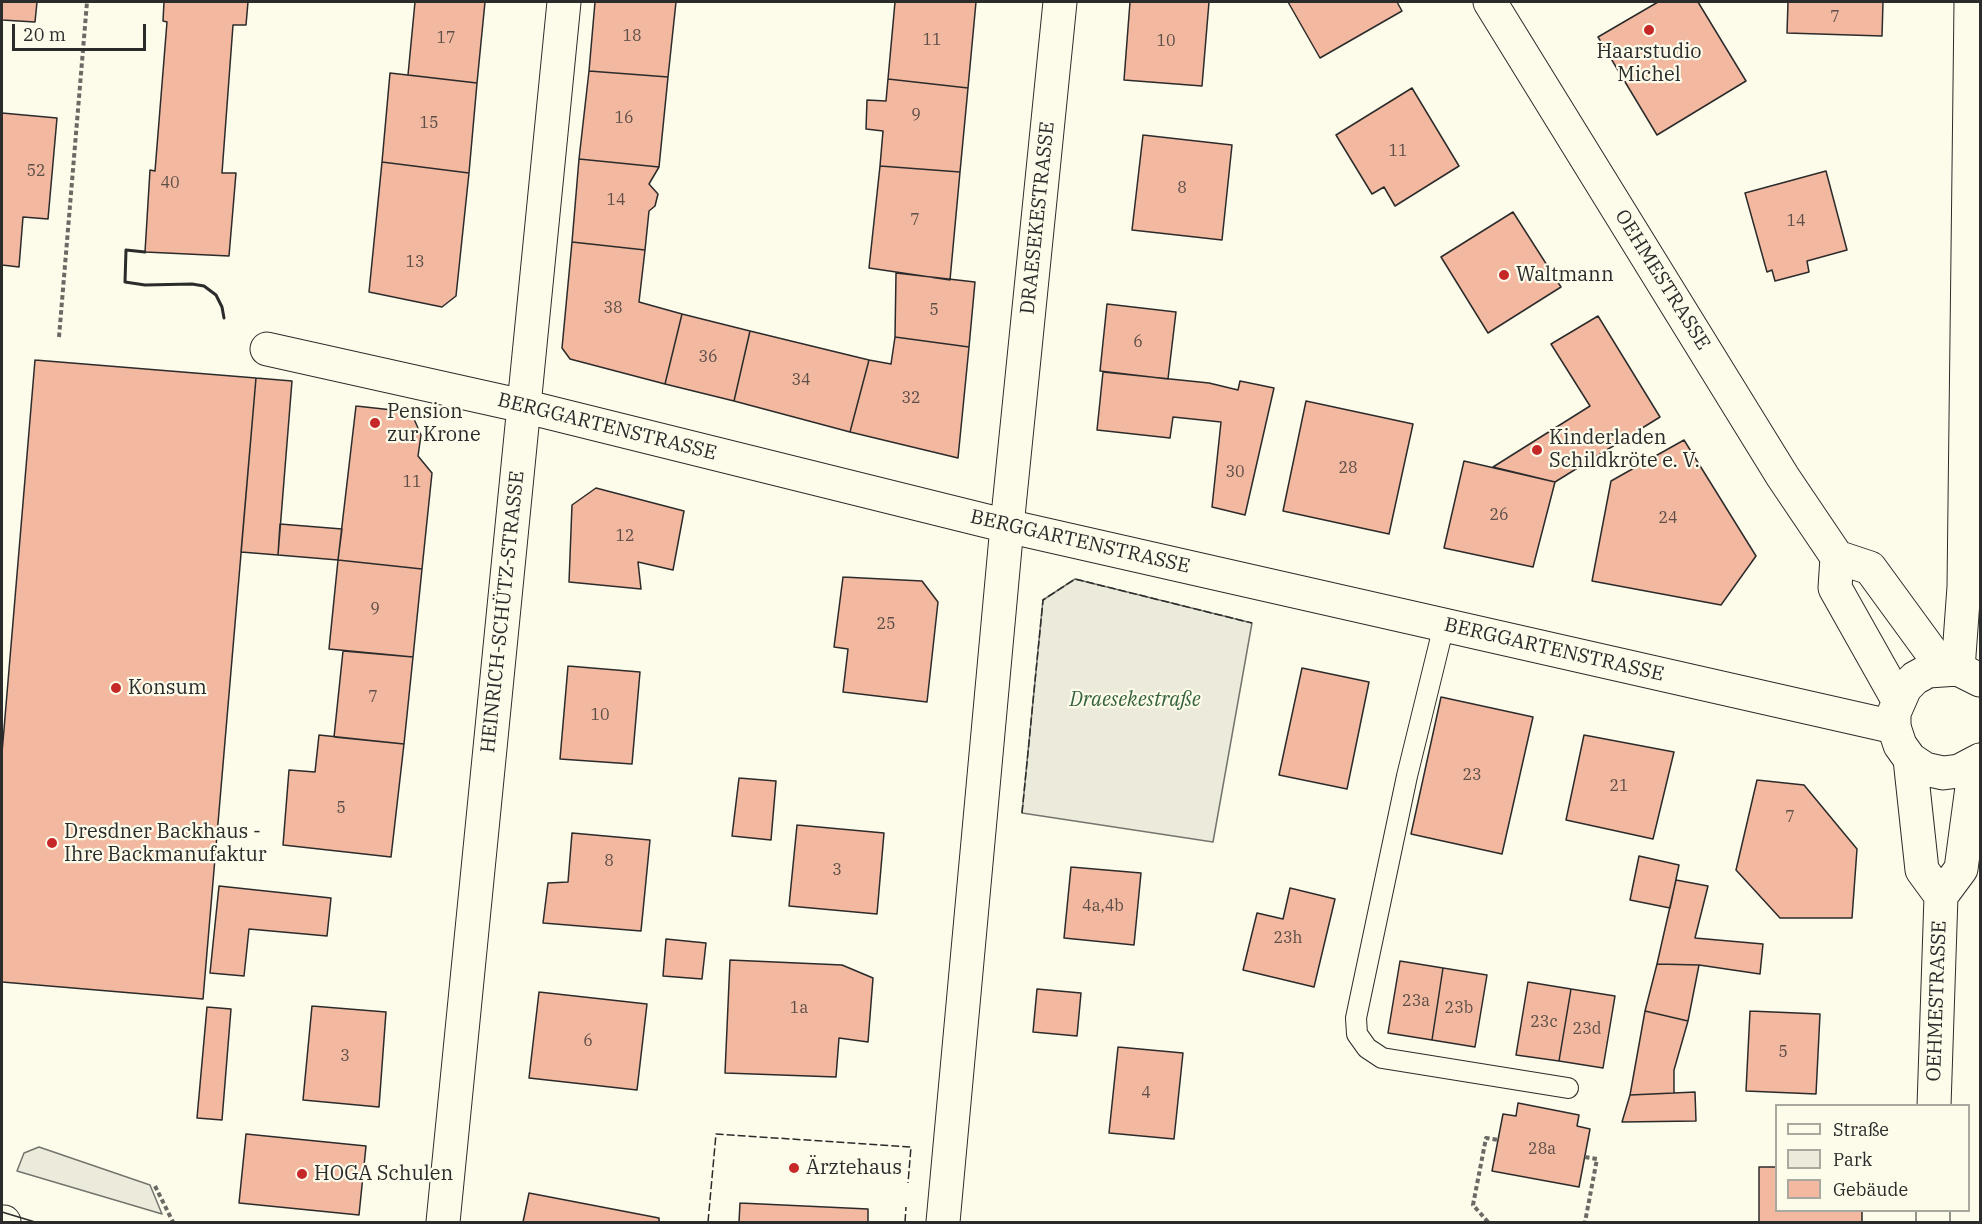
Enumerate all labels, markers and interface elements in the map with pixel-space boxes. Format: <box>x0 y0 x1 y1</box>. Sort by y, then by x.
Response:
house number: 7 <box>1830 7 1840 27</box>
scale bar <box>15 12 148 50</box>
text: 20 m <box>23 23 66 46</box>
marker: Haarstudio Michel <box>1642 23 1656 37</box>
house number: 18 <box>622 26 642 46</box>
house number: 17 <box>436 28 456 48</box>
house number: 11 <box>922 30 942 50</box>
house number: 10 <box>1156 31 1176 51</box>
place label: Haarstudio Michel <box>1596 40 1702 87</box>
house number: 9 <box>911 105 921 125</box>
house number: 16 <box>614 108 634 128</box>
house number: 15 <box>419 113 439 133</box>
street label: DRAESEKESTRASSE <box>1016 120 1060 316</box>
house number: 11 <box>1388 141 1408 161</box>
house number: 52 <box>26 161 46 181</box>
house number: 40 <box>160 173 180 193</box>
house number: 8 <box>1177 178 1187 198</box>
house number: 14 <box>606 190 626 210</box>
street label: OEHMESTRASSE <box>1609 205 1715 355</box>
house number: 7 <box>910 210 920 230</box>
house number: 14 <box>1786 211 1806 231</box>
house number: 13 <box>405 252 425 272</box>
place label: Waltmann <box>1516 263 1614 287</box>
marker: Waltmann <box>1497 268 1511 282</box>
house number: 38 <box>603 298 623 318</box>
house number: 5 <box>929 300 939 320</box>
house number: 6 <box>1133 332 1143 352</box>
house number: 36 <box>698 347 718 367</box>
house number: 34 <box>791 370 811 390</box>
street label: BERGGARTENSTRASSE <box>495 388 719 466</box>
house number: 32 <box>901 388 921 408</box>
place label: Pension zur Krone <box>387 400 481 447</box>
marker: Pension zur Krone <box>368 416 382 430</box>
place label: Kinderladen Schildkröte e. V. <box>1549 426 1700 473</box>
marker: Kinderladen Schildkröte e. V. <box>1530 443 1544 457</box>
house number: 28 <box>1338 458 1358 478</box>
house number: 30 <box>1225 462 1245 482</box>
street label: HEINRICH-SCHÜTZ-STRASSE <box>476 470 530 754</box>
house number: 11 <box>402 472 422 492</box>
street label: BERGGARTENSTRASSE <box>968 505 1192 579</box>
house number: 26 <box>1489 505 1509 525</box>
house number: 24 <box>1658 508 1678 528</box>
house number: 12 <box>615 526 635 546</box>
house number: 9 <box>370 599 380 619</box>
street label: BERGGARTENSTRASSE <box>1442 613 1666 687</box>
house number: 25 <box>876 614 896 634</box>
place label: Konsum <box>128 676 207 700</box>
marker: Konsum <box>109 681 123 695</box>
house number: 7 <box>368 687 378 707</box>
park label: Draesekestraße <box>1069 688 1201 712</box>
house number: 10 <box>590 705 610 725</box>
house number: 23 <box>1462 765 1482 785</box>
house number: 21 <box>1609 776 1629 796</box>
house number: 5 <box>336 798 346 818</box>
house number: 7 <box>1785 807 1795 827</box>
place label: Dresdner Backhaus - Ihre Backmanufaktur <box>64 820 267 867</box>
marker: Dresdner Backhaus - Ihre Backmanufaktur <box>45 836 59 850</box>
house number: 8 <box>604 851 614 871</box>
house number: 3 <box>832 860 842 880</box>
house number: 4a,4b <box>1082 896 1124 916</box>
street label: OEHMESTRASSE <box>1922 920 1952 1082</box>
house number: 23h <box>1273 928 1303 948</box>
house number: 23a <box>1402 991 1430 1011</box>
house number: 1a <box>790 998 808 1018</box>
house number: 23b <box>1445 998 1473 1018</box>
house number: 23c <box>1530 1012 1558 1032</box>
house number: 23d <box>1573 1019 1601 1039</box>
house number: 6 <box>583 1031 593 1051</box>
house number: 5 <box>1778 1042 1788 1062</box>
house number: 3 <box>340 1046 350 1066</box>
house number: 4 <box>1141 1083 1151 1103</box>
legend <box>1775 1104 1970 1212</box>
text: Straße <box>1833 1118 1889 1141</box>
house number: 28a <box>1528 1139 1556 1159</box>
text: Park <box>1833 1148 1872 1171</box>
place label: Ärztehaus <box>806 1156 902 1180</box>
marker: Ärztehaus <box>787 1161 801 1175</box>
place label: HOGA Schulen <box>314 1162 453 1186</box>
marker: HOGA Schulen <box>295 1167 309 1181</box>
text: Gebäude <box>1833 1178 1908 1201</box>

